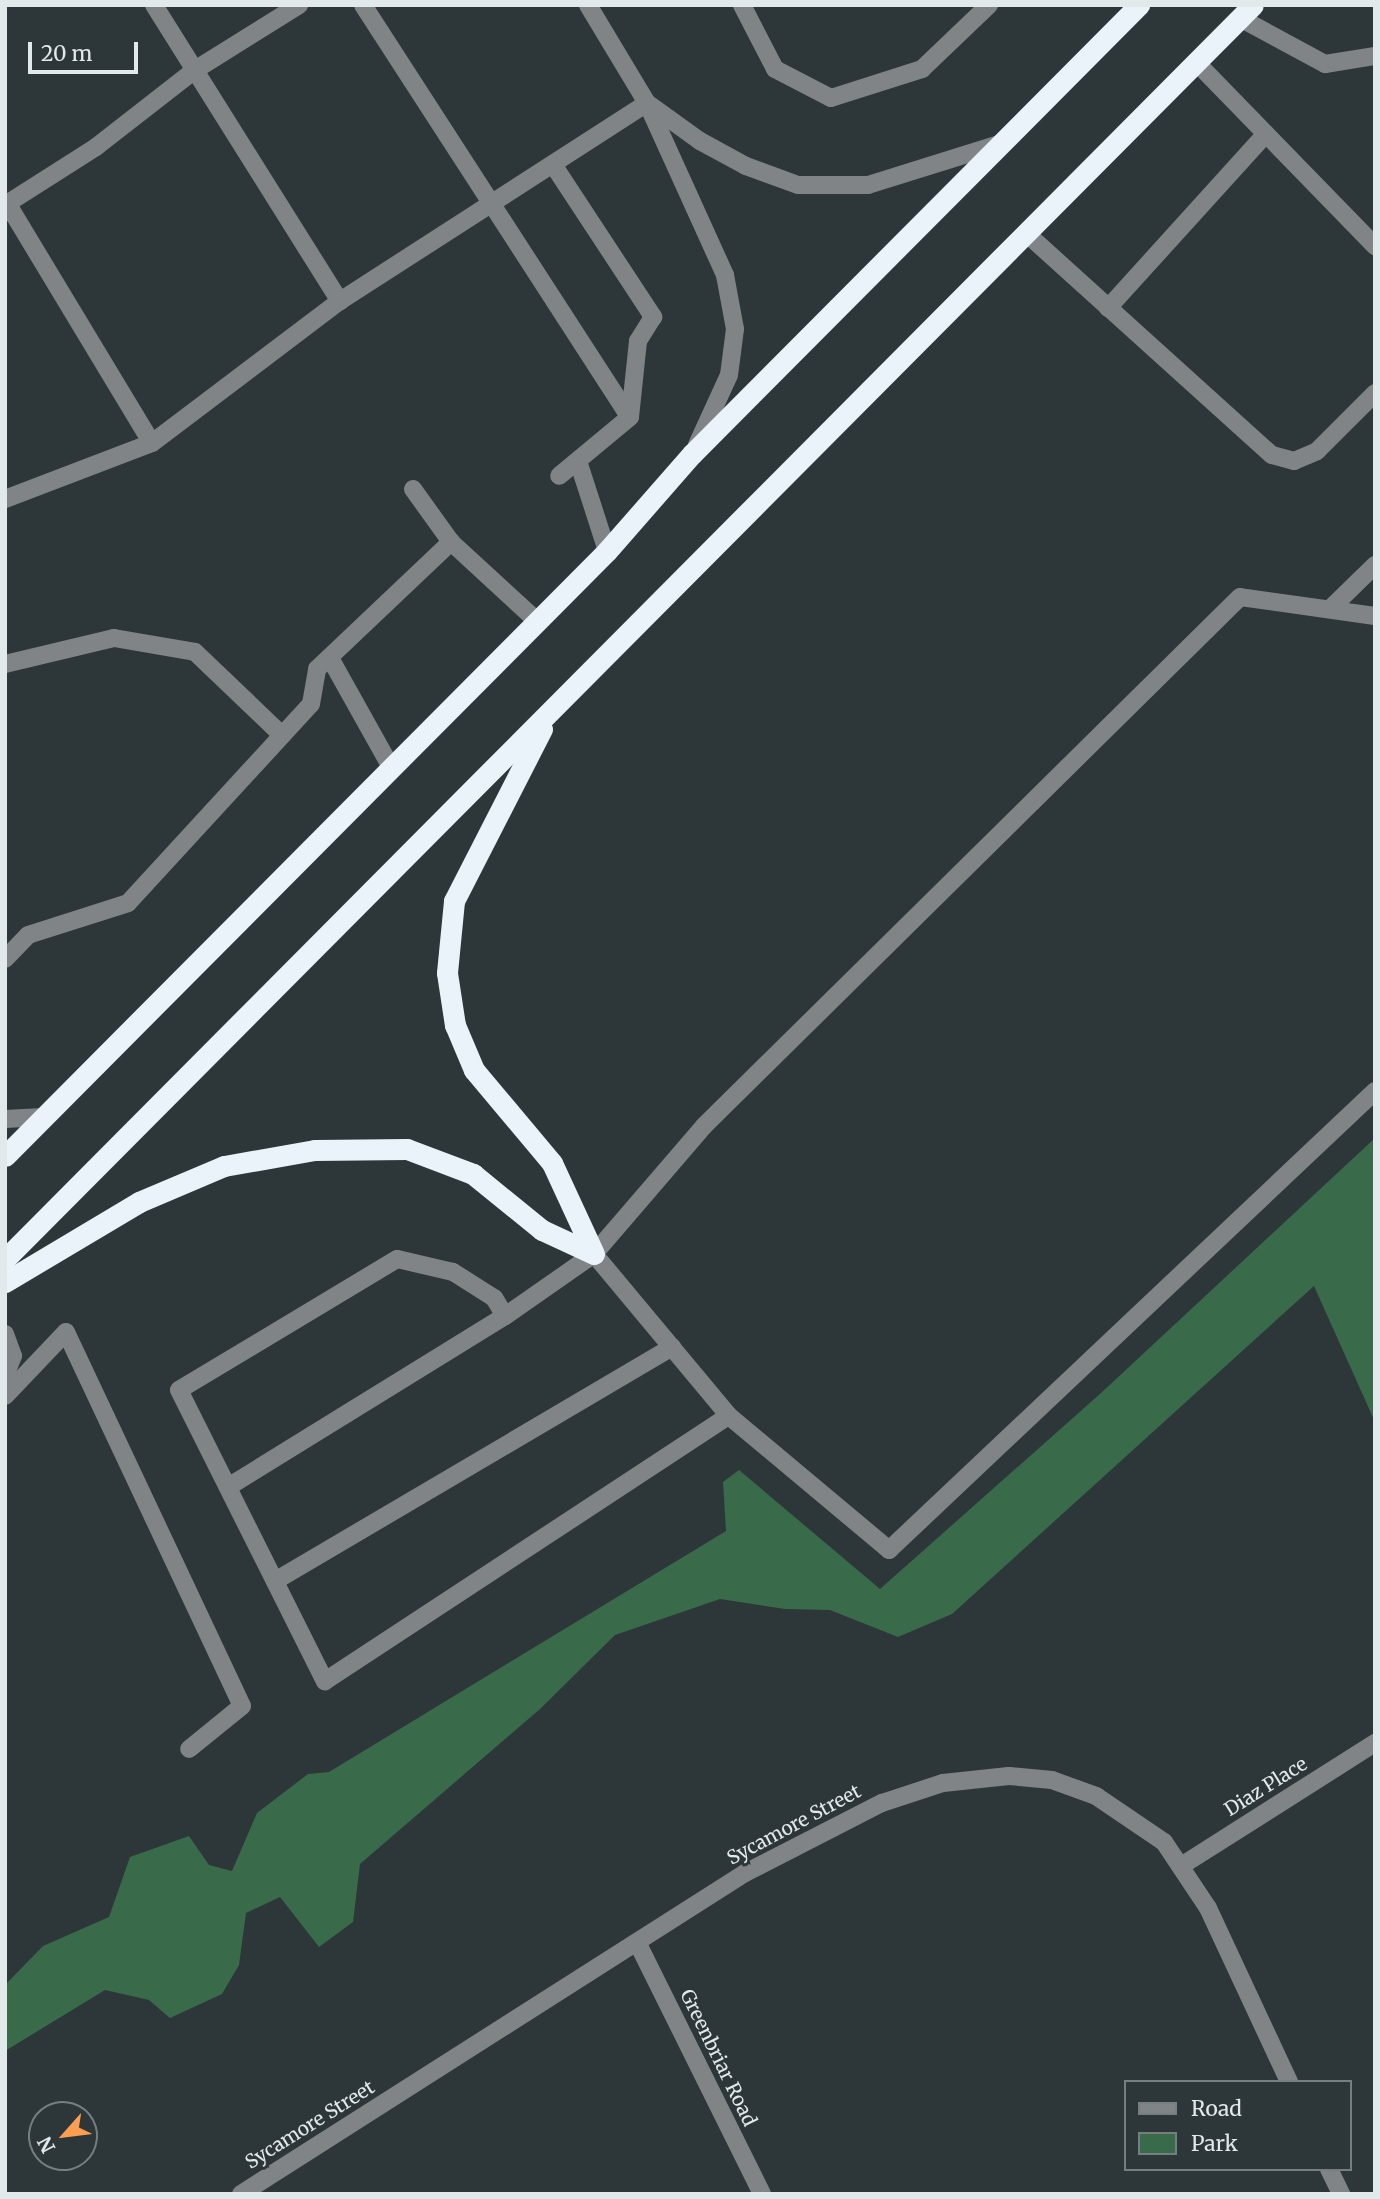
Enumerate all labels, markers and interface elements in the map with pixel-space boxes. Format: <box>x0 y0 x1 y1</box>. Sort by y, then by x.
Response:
scale bar <box>32 28 142 72</box>
text: 20 m <box>41 40 92 67</box>
street label: Diaz Place <box>1221 1753 1311 1821</box>
street label: Sycamore Street <box>723 1780 865 1870</box>
street label: Greenbriar Road <box>675 1986 761 2130</box>
street label: Sycamore Street <box>241 2076 379 2174</box>
legend <box>1124 2080 1352 2171</box>
text: Road <box>1191 2095 1242 2122</box>
north arrow <box>28 2101 98 2171</box>
text: Park <box>1191 2130 1238 2157</box>
text: N <box>32 2133 60 2157</box>

